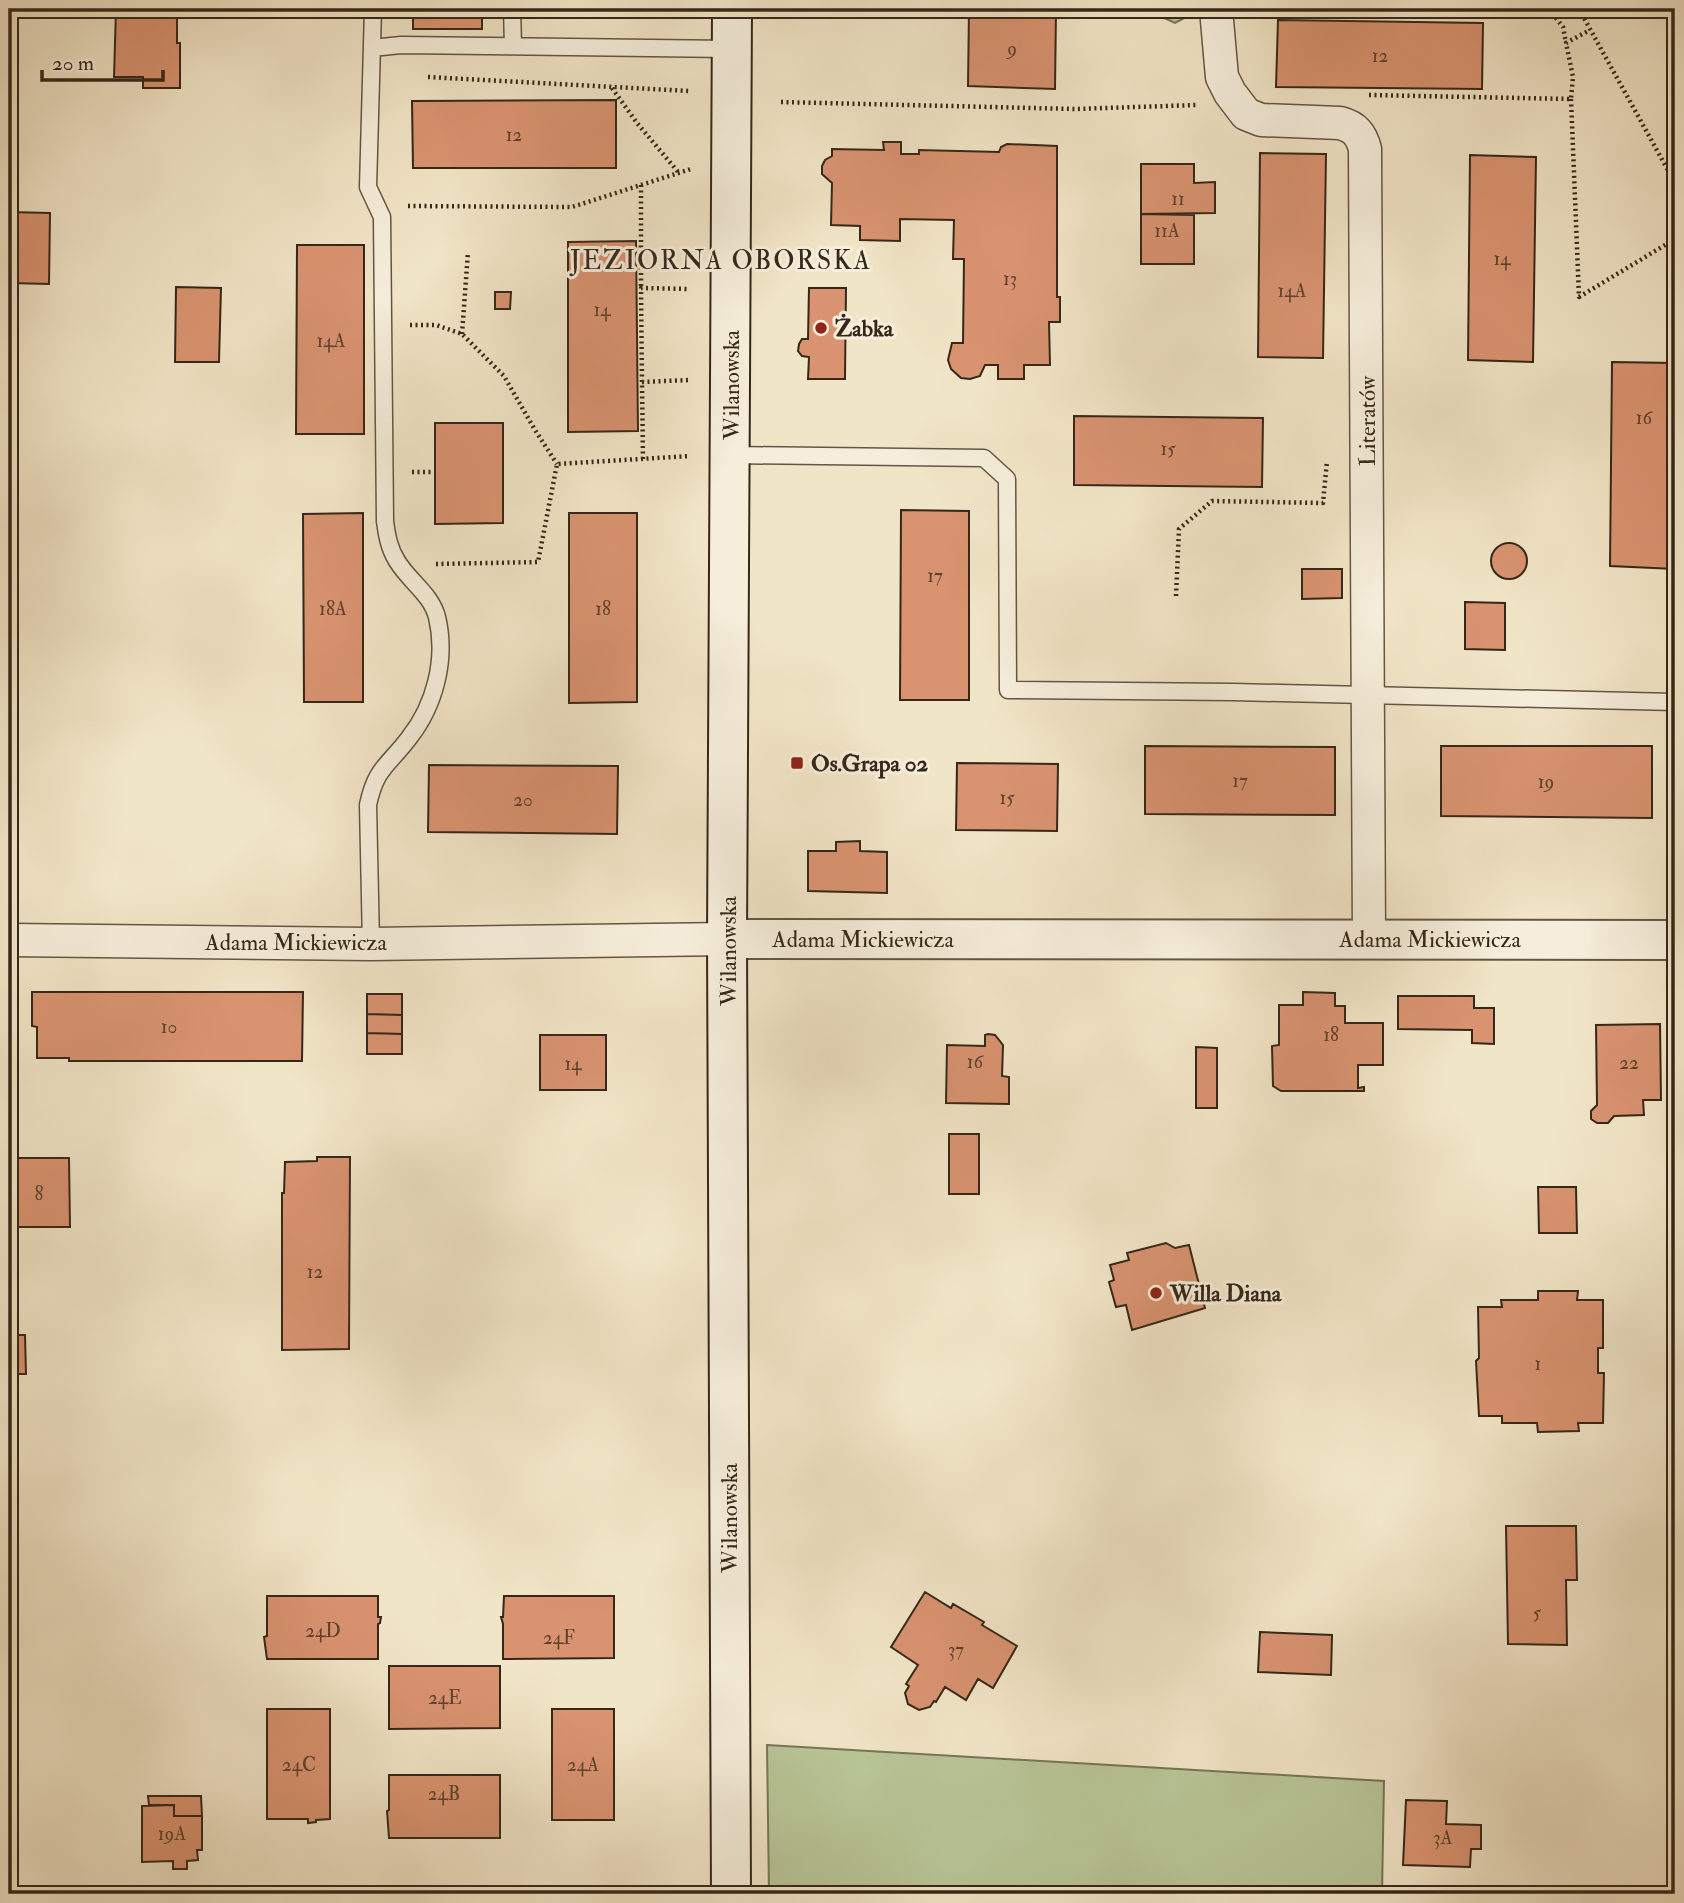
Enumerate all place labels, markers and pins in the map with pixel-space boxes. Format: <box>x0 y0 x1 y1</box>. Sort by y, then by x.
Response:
place label: Żabka <box>835 313 895 343</box>
marker: Żabka <box>813 320 829 336</box>
place label: Os.Grapa 02 <box>811 749 929 779</box>
marker: Os.Grapa 02 <box>789 755 805 771</box>
place label: Willa Diana <box>1169 1279 1283 1308</box>
marker: Willa Diana <box>1148 1285 1164 1301</box>

